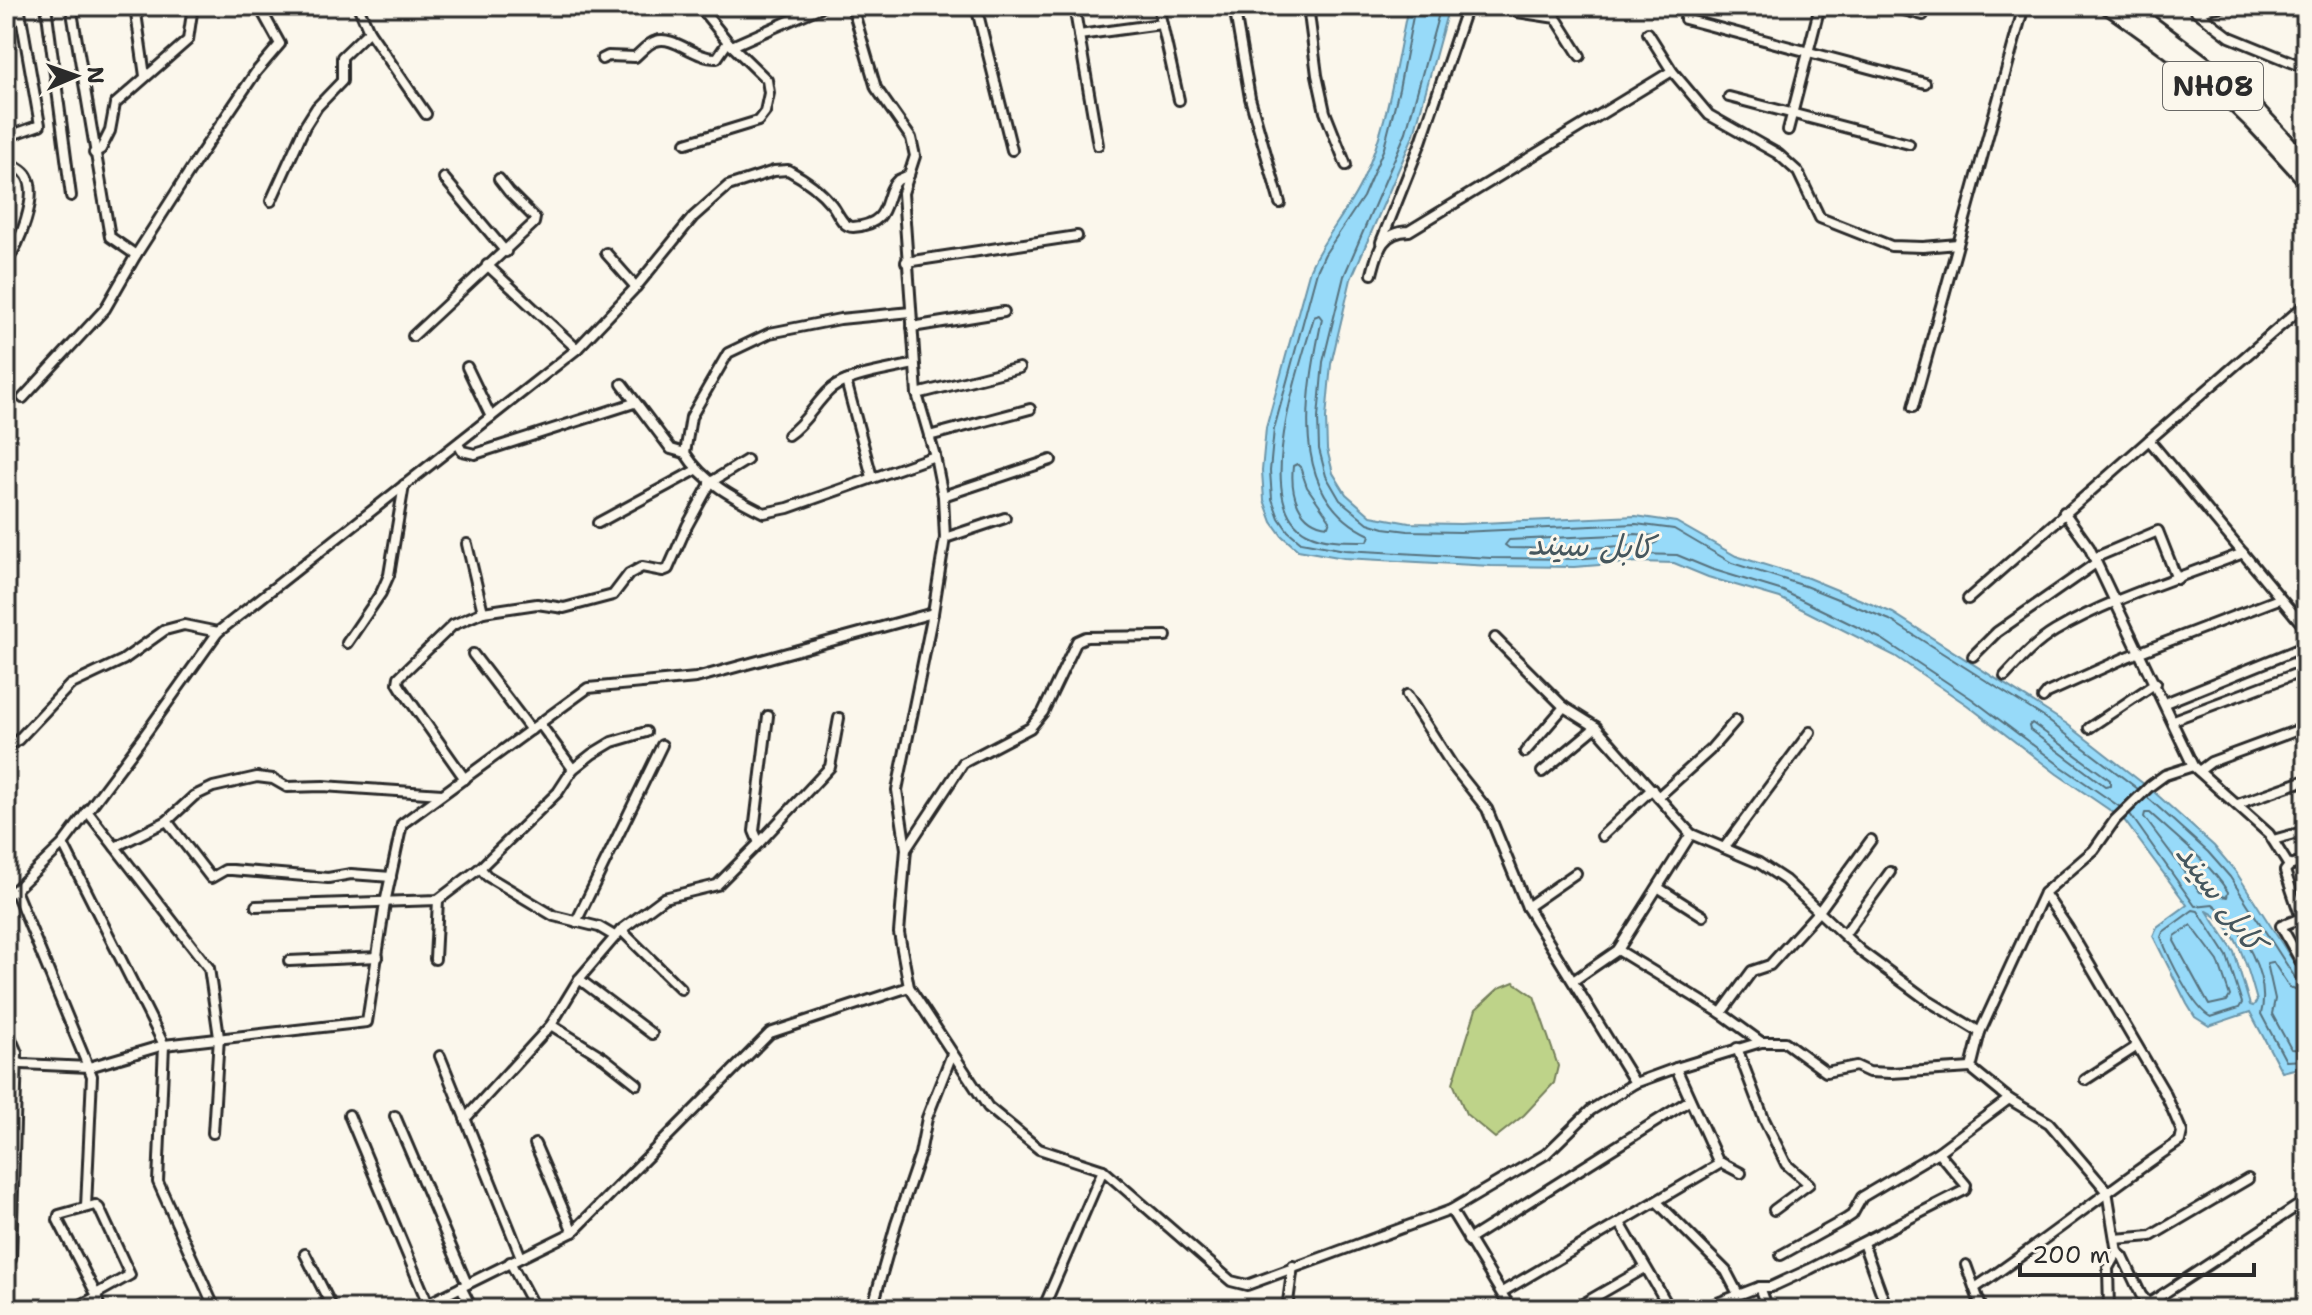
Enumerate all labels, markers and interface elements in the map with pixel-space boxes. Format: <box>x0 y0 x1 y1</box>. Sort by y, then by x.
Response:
north arrow <box>36 36 116 116</box>
road number: NH08 <box>2163 62 2263 110</box>
text: N <box>81 66 110 85</box>
water label: کابل سيند <box>1527 521 1660 569</box>
water label: کابل سيند <box>2167 833 2279 965</box>
scale bar <box>2020 1227 2254 1277</box>
text: 200 m <box>2032 1239 2110 1271</box>

